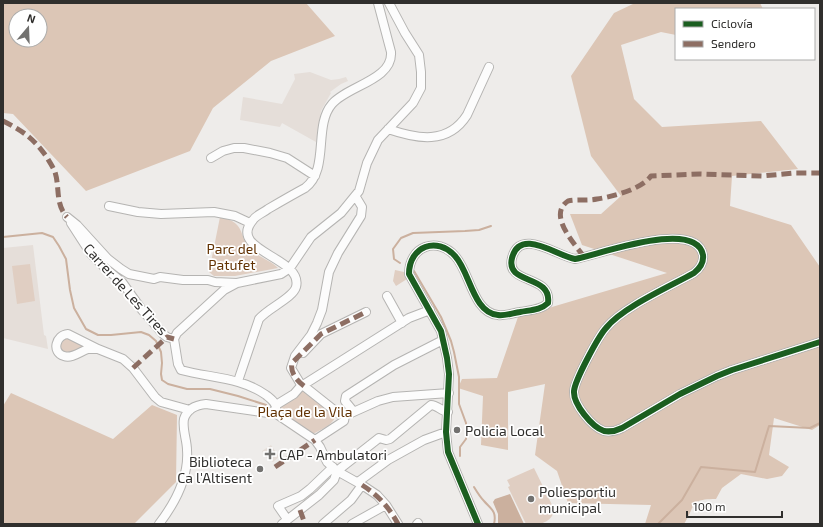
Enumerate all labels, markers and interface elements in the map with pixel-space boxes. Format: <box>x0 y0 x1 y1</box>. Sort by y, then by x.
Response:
north arrow <box>8 8 48 48</box>
legend <box>675 8 815 60</box>
text: N <box>26 11 37 26</box>
text: Ciclovía <box>711 16 753 30</box>
text: Sendero <box>711 36 756 50</box>
street label: Carrer de Les Tires <box>80 240 172 338</box>
park label: Parc del Patufet <box>207 240 258 273</box>
park label: Plaça de la Vila <box>258 403 352 421</box>
place label: Policia Local <box>465 422 545 439</box>
marker: Policia Local <box>452 425 462 435</box>
place label: CAP - Ambulatori <box>279 446 387 463</box>
marker: CAP - Ambulatori <box>264 448 276 460</box>
place label: Biblioteca Ca l'Altisent <box>177 453 252 486</box>
marker: Biblioteca Ca l'Altisent <box>255 464 265 474</box>
place label: Poliesportiu municipal <box>539 483 616 516</box>
scale bar <box>687 493 782 519</box>
marker: Poliesportiu municipal <box>526 494 536 504</box>
text: 100 m <box>693 499 725 513</box>

